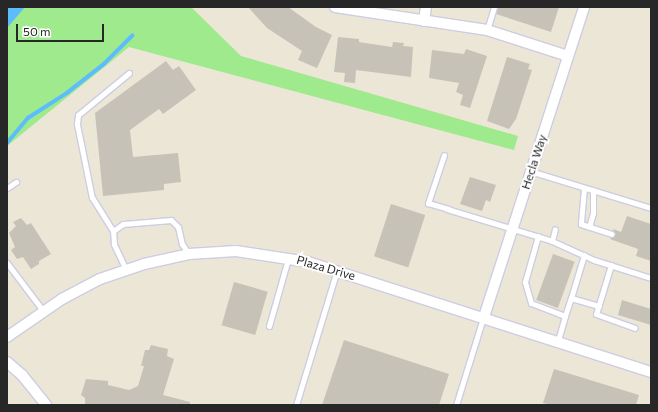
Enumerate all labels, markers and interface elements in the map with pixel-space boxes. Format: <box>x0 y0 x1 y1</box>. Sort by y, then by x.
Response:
scale bar <box>18 16 106 42</box>
text: 50 m <box>23 24 51 38</box>
street label: Hecla Way <box>518 133 550 191</box>
street label: Plaza Drive <box>295 253 357 283</box>

